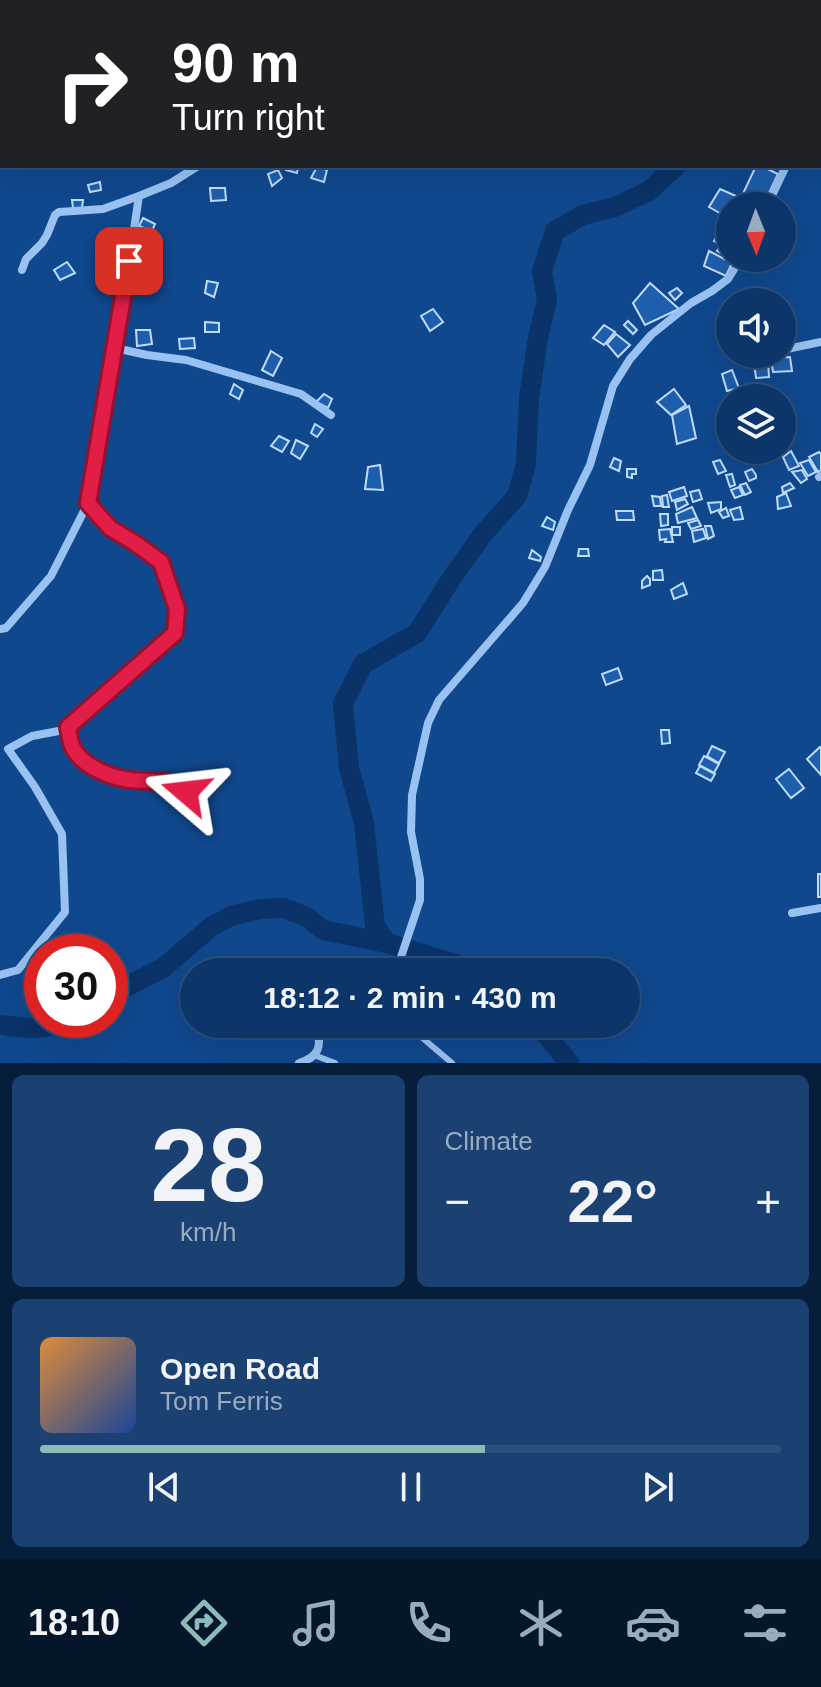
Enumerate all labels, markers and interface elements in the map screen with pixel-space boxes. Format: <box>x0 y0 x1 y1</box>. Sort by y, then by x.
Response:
text: 90 m <box>172 31 300 94</box>
icon: right <box>40 32 144 136</box>
text: Turn right <box>172 97 325 138</box>
north arrow <box>716 192 796 272</box>
map controls <box>716 192 796 464</box>
pin <box>95 227 163 295</box>
icon: arrive <box>107 239 151 283</box>
button: sound <box>716 288 796 368</box>
button: layers <box>716 384 796 464</box>
position arrow <box>144 750 228 834</box>
speed limit sign: 30 <box>24 934 128 1038</box>
text: 18:12 · 2 min · 430 m <box>263 981 557 1014</box>
text: 28 <box>150 1107 266 1223</box>
text: Climate <box>445 1126 533 1156</box>
text: 22° <box>567 1168 658 1235</box>
text: − <box>445 1177 470 1226</box>
text: + <box>755 1177 781 1226</box>
text: km/h <box>180 1217 236 1247</box>
text: Open Road <box>160 1352 320 1385</box>
text: Tom Ferris <box>160 1386 283 1416</box>
icon: previous <box>142 1465 186 1509</box>
icon: pause <box>389 1465 433 1509</box>
icon: next <box>636 1465 680 1509</box>
icon: directions <box>176 1595 232 1651</box>
icon: music <box>288 1595 344 1651</box>
icon: phone <box>401 1595 457 1651</box>
icon: climate <box>513 1595 569 1651</box>
icon: car <box>625 1595 681 1651</box>
icon: filters <box>737 1595 793 1651</box>
text: 18:10 <box>28 1602 120 1643</box>

